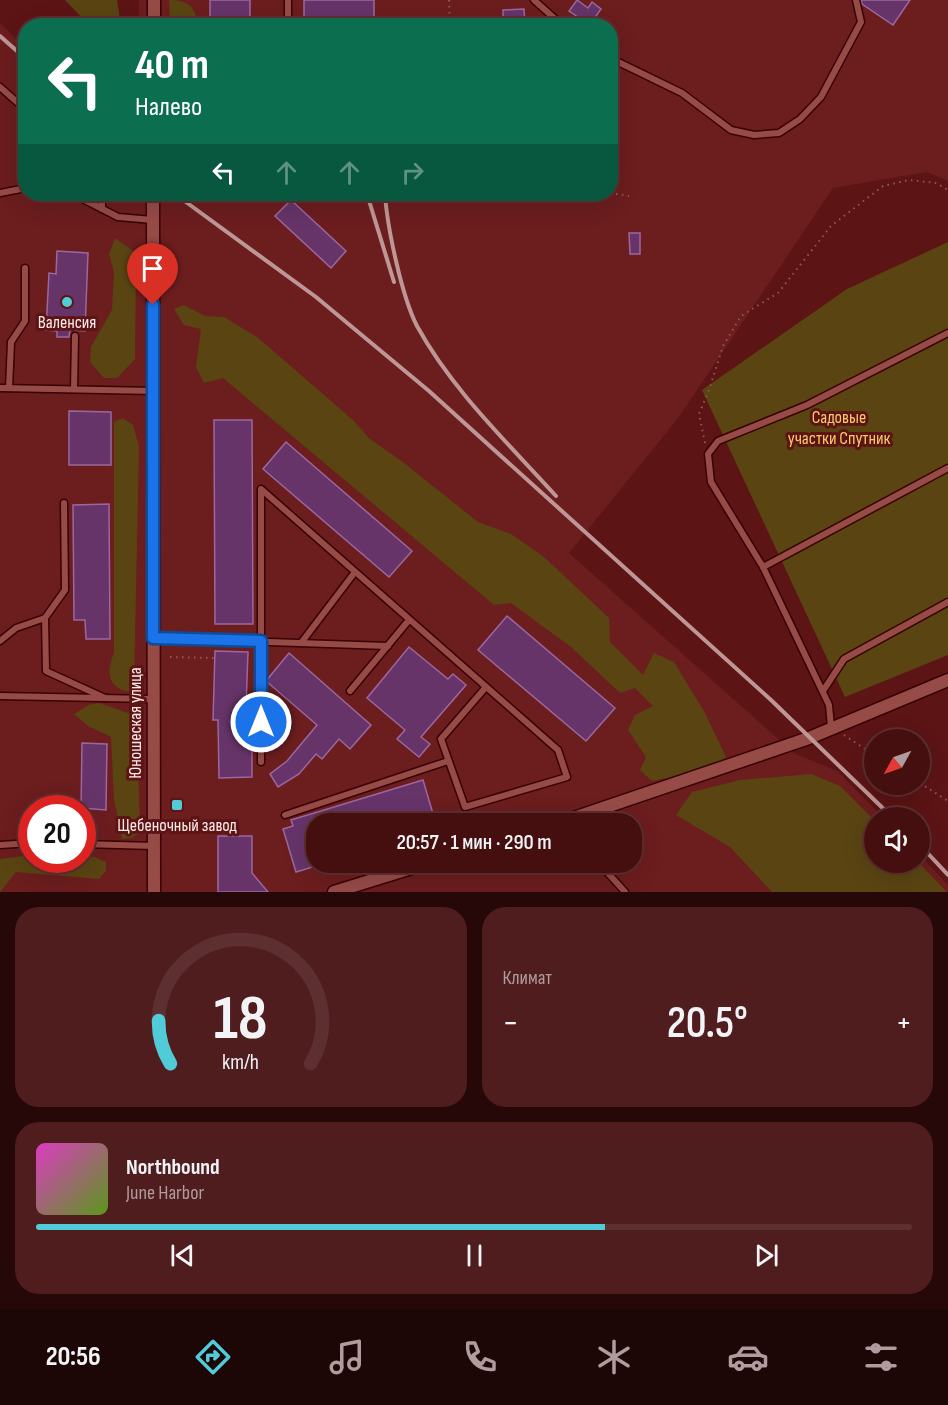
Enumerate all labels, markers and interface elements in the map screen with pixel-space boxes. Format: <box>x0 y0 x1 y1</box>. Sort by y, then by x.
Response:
text: 40 m <box>135 40 209 91</box>
icon: left <box>36 42 114 120</box>
text: Налево <box>135 91 202 123</box>
icon: left <box>207 156 240 189</box>
icon: ahead <box>270 156 303 189</box>
icon: ahead <box>333 156 366 189</box>
icon: right <box>396 156 429 189</box>
pin <box>127 243 178 305</box>
icon: arrive <box>136 252 169 285</box>
marker: Валенсия <box>60 295 74 309</box>
place label: Валенсия <box>38 312 96 333</box>
park label: Садовые участки Спутник <box>788 407 891 449</box>
street label: Юношеская улица <box>125 667 146 779</box>
position arrow <box>229 690 293 754</box>
north arrow <box>864 729 930 795</box>
map controls <box>864 729 930 873</box>
speed limit sign: 20 <box>18 795 96 873</box>
marker: Щебеночный завод <box>170 798 184 812</box>
button: sound <box>864 807 930 873</box>
place label: Щебеночный завод <box>117 815 237 836</box>
text: 20:57 · 1 мин · 290 m <box>396 829 552 856</box>
text: Климат <box>503 966 552 990</box>
text: 18 <box>214 982 268 1057</box>
text: 20.5° <box>667 996 748 1051</box>
text: − <box>503 1003 519 1043</box>
text: + <box>896 1003 912 1043</box>
text: km/h <box>222 1050 259 1075</box>
text: Northbound <box>126 1154 220 1181</box>
text: June Harbor <box>126 1181 204 1205</box>
icon: previous <box>166 1239 199 1272</box>
icon: pause <box>458 1239 491 1272</box>
icon: next <box>750 1239 783 1272</box>
icon: directions <box>192 1336 234 1378</box>
icon: music <box>326 1336 368 1378</box>
icon: phone <box>459 1336 501 1378</box>
icon: climate <box>593 1336 635 1378</box>
icon: car <box>727 1336 769 1378</box>
icon: filters <box>860 1336 902 1378</box>
text: 20:56 <box>46 1341 101 1373</box>

